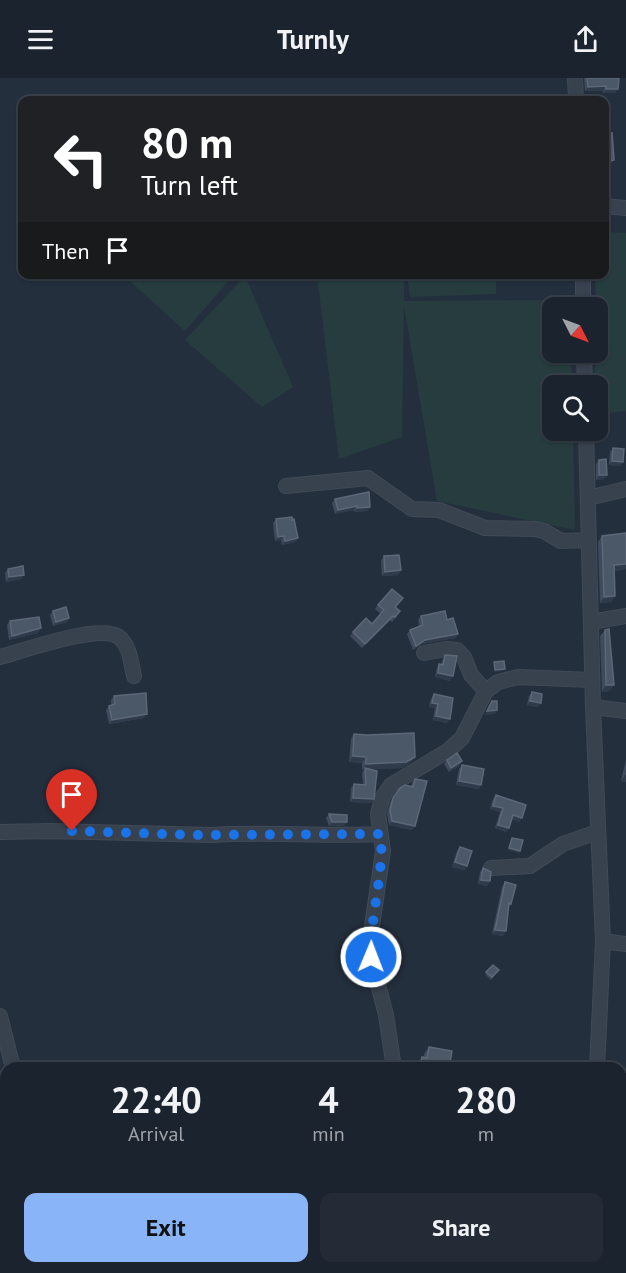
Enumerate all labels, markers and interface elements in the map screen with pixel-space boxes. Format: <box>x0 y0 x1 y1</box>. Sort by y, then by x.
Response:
text: Turnly <box>277 22 349 56</box>
icon: menu <box>24 23 57 56</box>
icon: share <box>569 23 602 56</box>
text: 80 m <box>141 115 233 170</box>
icon: left <box>42 120 120 198</box>
text: Turn left <box>141 168 238 202</box>
icon: arrive <box>101 234 134 267</box>
text: Then <box>42 237 89 265</box>
north arrow <box>542 297 608 363</box>
map controls <box>542 297 608 441</box>
button: search <box>542 375 608 441</box>
pin <box>46 769 97 831</box>
icon: arrive <box>55 778 88 811</box>
position arrow <box>339 925 403 989</box>
text: 22:40 <box>110 1076 202 1123</box>
text: 4 <box>318 1076 339 1123</box>
text: 280 <box>455 1076 517 1123</box>
text: Arrival <box>128 1121 184 1147</box>
text: min <box>312 1121 345 1147</box>
text: m <box>478 1121 494 1147</box>
button: Exit <box>24 1193 308 1262</box>
button: Share <box>320 1193 603 1262</box>

